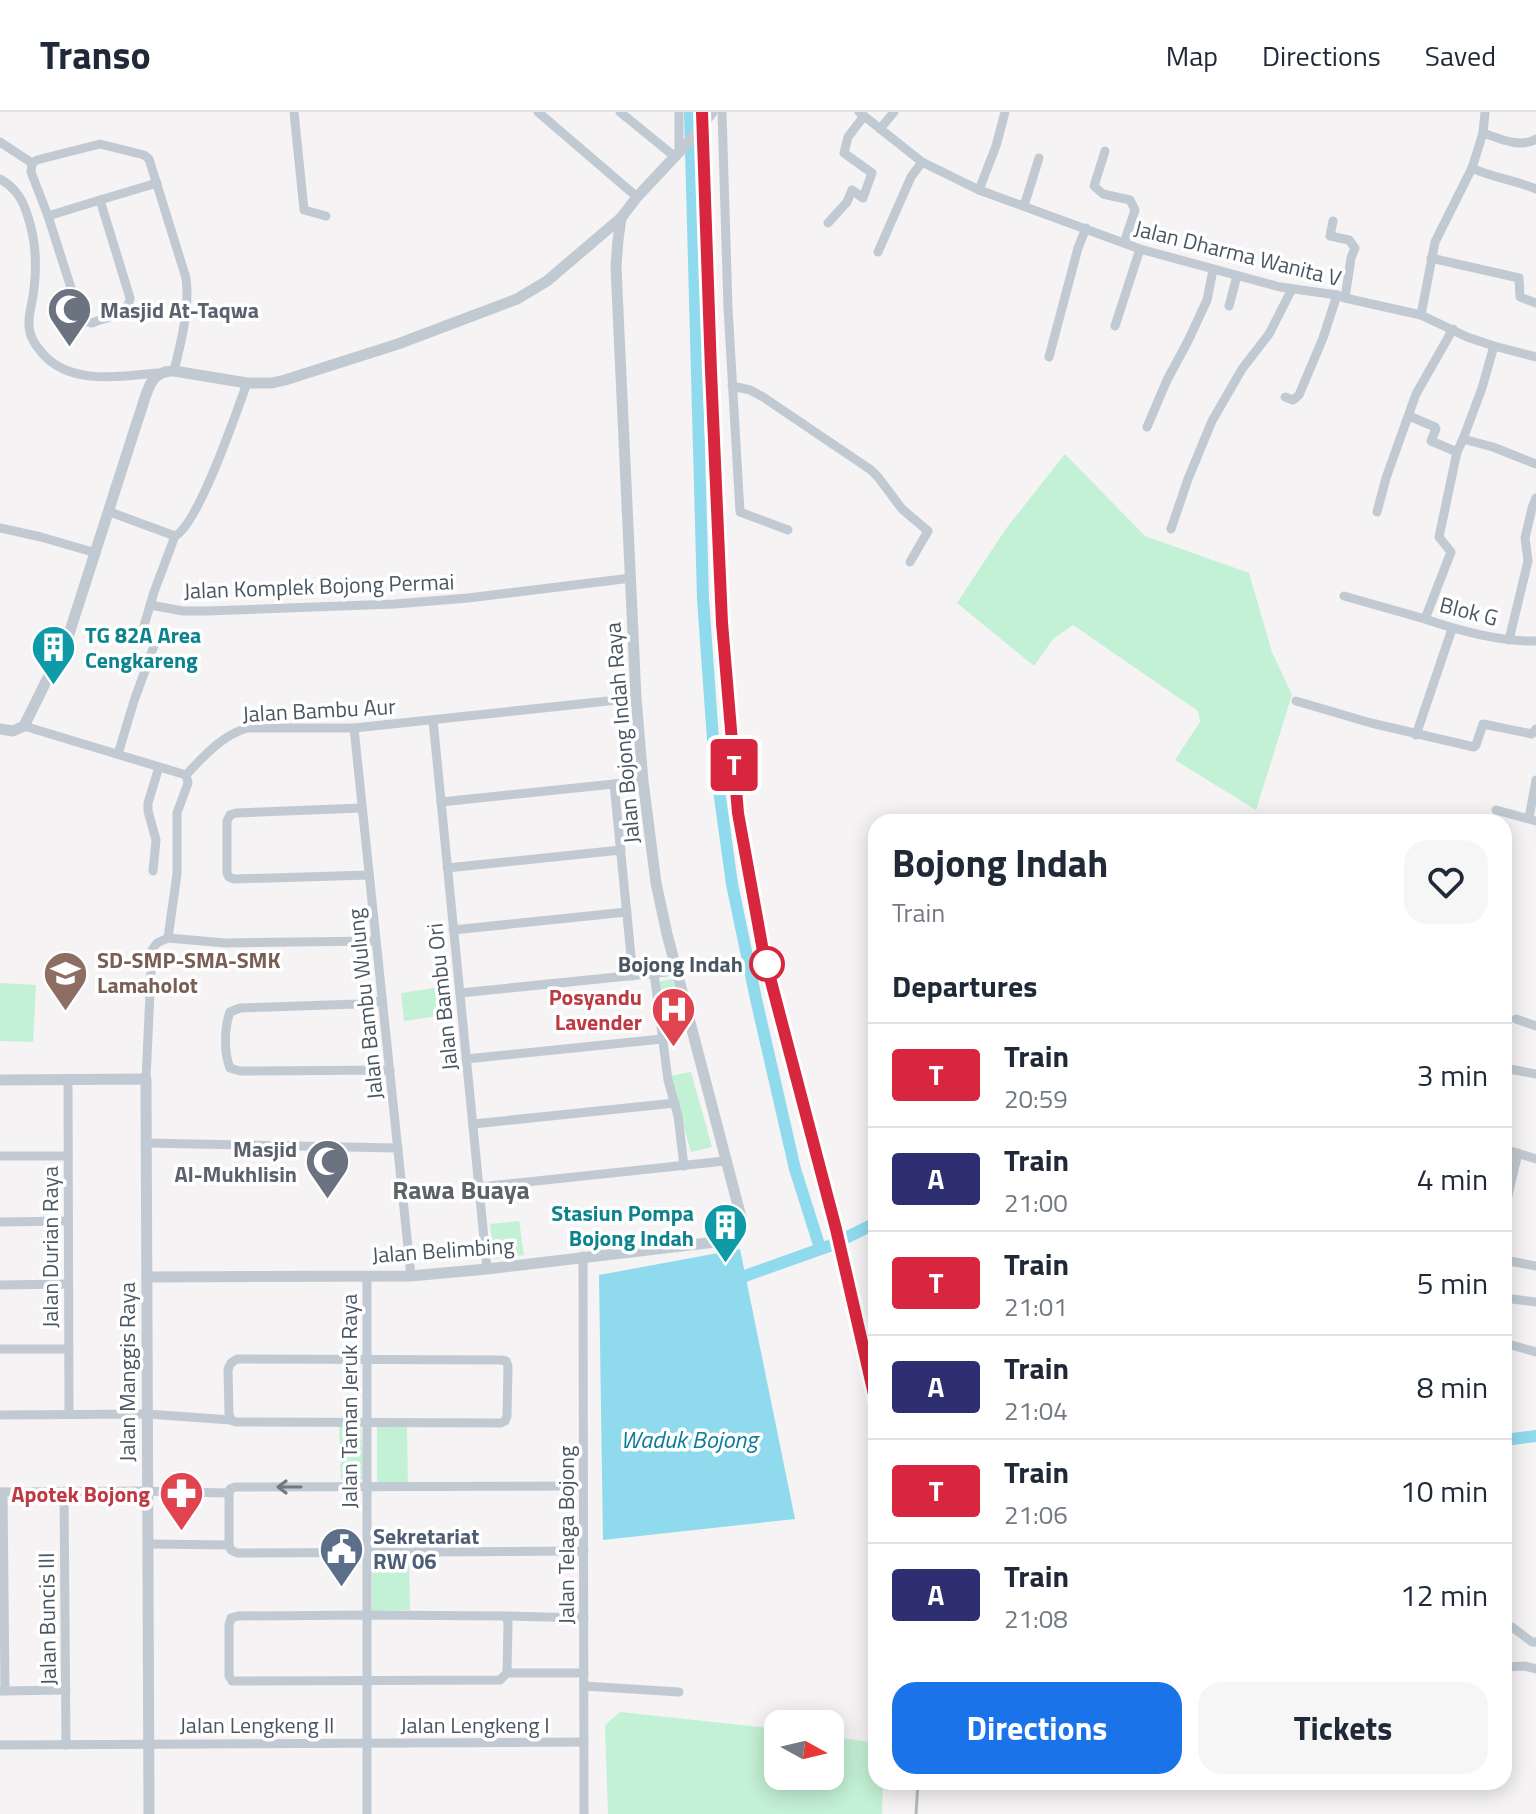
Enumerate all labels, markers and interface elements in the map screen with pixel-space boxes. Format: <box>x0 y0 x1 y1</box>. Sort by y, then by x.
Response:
text: Transo <box>40 26 151 84</box>
text: Map <box>1166 34 1218 77</box>
text: Directions <box>1262 34 1381 77</box>
text: Saved <box>1425 34 1496 77</box>
street label: Jalan Dharma Wanita V <box>1131 211 1345 295</box>
mosque icon: Masjid At-Taqwa <box>45 286 93 349</box>
place label: Masjid At-Taqwa <box>100 293 259 327</box>
street label: Jalan Komplek Bojong Permai <box>183 564 455 608</box>
street label: Blok G <box>1436 587 1502 635</box>
place label: TG 82A Area Cengkareng <box>85 618 201 677</box>
street label: Jalan Bojong Indah Raya <box>595 621 649 845</box>
building icon: TG 82A Area Cengkareng <box>30 624 78 687</box>
street label: Jalan Bambu Aur <box>241 689 397 731</box>
line badge: T <box>708 739 760 791</box>
text: T <box>727 743 741 786</box>
text: Bojong Indah <box>892 834 1108 892</box>
button: heart <box>1404 840 1488 924</box>
text: Train <box>892 893 945 932</box>
street label: Jalan Bambu Wulung <box>338 907 392 1101</box>
street label: Jalan Bambu Ori <box>417 922 467 1072</box>
place label: SD-SMP-SMA-SMK Lamaholot <box>97 943 281 1002</box>
place label: Bojong Indah <box>618 947 743 981</box>
marker: Bojong Indah <box>750 947 784 981</box>
school or university icon: SD-SMP-SMA-SMK Lamaholot <box>42 949 90 1012</box>
text: Departures <box>892 963 1037 1009</box>
place label: Posyandu Lavender <box>549 980 642 1039</box>
hospital icon: Posyandu Lavender <box>649 986 697 1049</box>
text: Train <box>1004 1033 1069 1079</box>
text: 3 min <box>1417 1052 1488 1098</box>
text: T <box>929 1053 943 1096</box>
text: 20:59 <box>1004 1079 1068 1118</box>
place label: Masjid Al-Mukhlisin <box>174 1132 297 1191</box>
text: Train <box>1004 1137 1069 1183</box>
mosque icon: Masjid Al-Mukhlisin <box>304 1138 352 1201</box>
text: 4 min <box>1417 1156 1488 1202</box>
text: A <box>928 1157 944 1200</box>
street label: Jalan Durian Raya <box>33 1166 67 1328</box>
district label: Rawa Buaya <box>392 1170 530 1209</box>
text: 21:00 <box>1004 1183 1068 1222</box>
place label: Stasiun Pompa Bojong Indah <box>551 1196 694 1255</box>
building icon: Stasiun Pompa Bojong Indah <box>701 1202 749 1265</box>
street label: Jalan Belimbing <box>371 1228 515 1272</box>
text: Train <box>1004 1241 1069 1287</box>
text: 5 min <box>1417 1260 1488 1306</box>
text: T <box>929 1261 943 1304</box>
street label: Jalan Manggis Raya <box>110 1282 144 1462</box>
text: 21:01 <box>1004 1287 1068 1326</box>
street label: Jalan Taman Jeruk Raya <box>332 1294 366 1508</box>
text: Train <box>1004 1345 1069 1391</box>
text: 8 min <box>1417 1364 1488 1410</box>
text: A <box>928 1365 944 1408</box>
text: 21:04 <box>1004 1391 1068 1430</box>
water label: Waduk Bojong <box>621 1421 760 1457</box>
street label: Jalan Telaga Bojong <box>549 1446 583 1624</box>
text: Train <box>1004 1449 1069 1495</box>
text: 10 min <box>1400 1468 1488 1514</box>
text: T <box>929 1469 943 1512</box>
pharmacy icon: Apotek Bojong <box>157 1470 205 1533</box>
place label: Apotek Bojong <box>11 1477 150 1511</box>
one-way arrow <box>276 1479 303 1495</box>
text: 21:06 <box>1004 1495 1068 1534</box>
place label: Sekretariat RW 06 <box>373 1519 479 1578</box>
public building icon: Sekretariat RW 06 <box>318 1525 366 1588</box>
street label: Jalan Buncis III <box>29 1552 65 1686</box>
text: Train <box>1004 1553 1069 1599</box>
text: 12 min <box>1400 1572 1488 1618</box>
text: A <box>928 1573 944 1616</box>
text: 21:08 <box>1004 1599 1068 1638</box>
button: Directions <box>892 1682 1182 1774</box>
button: Tickets <box>1198 1682 1488 1774</box>
street label: Jalan Lengkeng II <box>180 1708 334 1742</box>
street label: Jalan Lengkeng I <box>400 1708 550 1742</box>
north arrow <box>764 1710 844 1790</box>
map controls <box>764 1710 844 1790</box>

